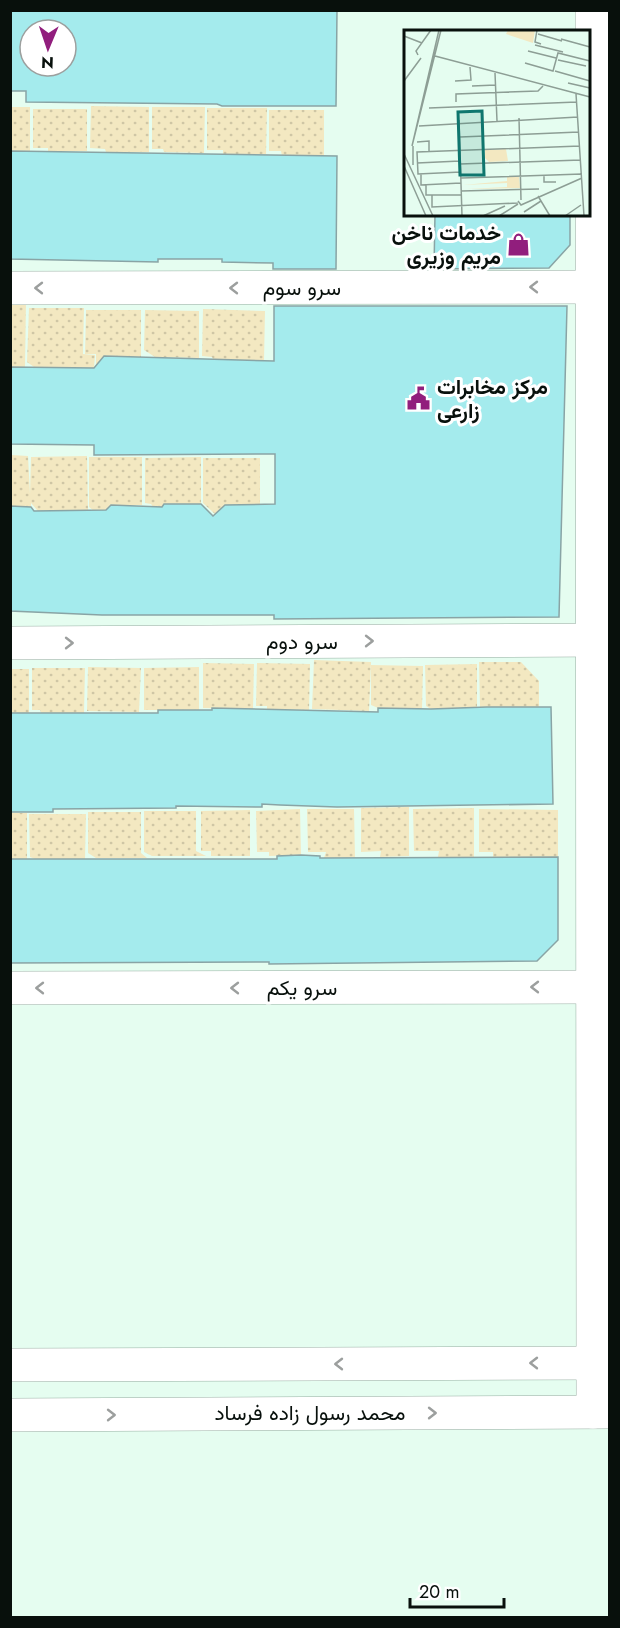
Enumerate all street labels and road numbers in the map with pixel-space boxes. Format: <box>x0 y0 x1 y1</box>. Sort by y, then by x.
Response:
street label: سرو سوم <box>263 273 341 303</box>
street label: سرو دوم <box>266 627 338 657</box>
street label: سرو یکم <box>267 973 337 1003</box>
street label: محمد رسول زاده فرساد <box>214 1398 406 1428</box>

